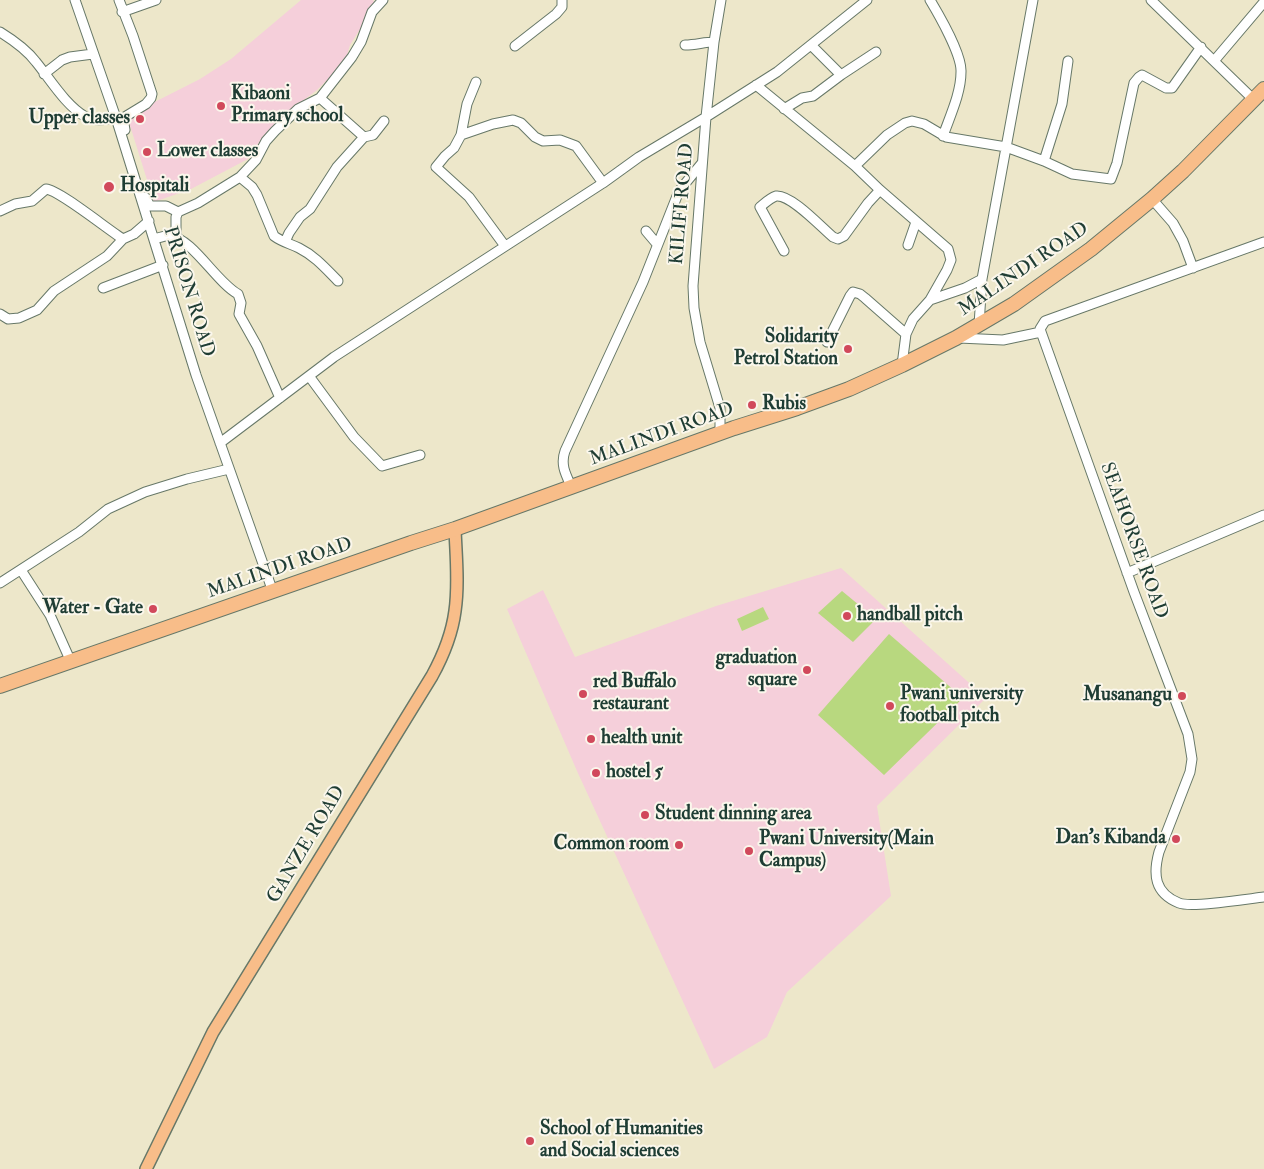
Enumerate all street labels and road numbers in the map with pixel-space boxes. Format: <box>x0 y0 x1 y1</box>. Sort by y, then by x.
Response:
street label: KILIFI ROAD <box>666 142 700 266</box>
street label: MALINDI ROAD <box>955 218 1093 322</box>
street label: PRISON ROAD <box>157 224 219 360</box>
street label: MALINDI ROAD <box>587 398 737 472</box>
street label: SEAHORSE ROAD <box>1094 460 1172 622</box>
street label: MALINDI ROAD <box>204 533 356 605</box>
street label: GANZE ROAD <box>263 782 351 908</box>

